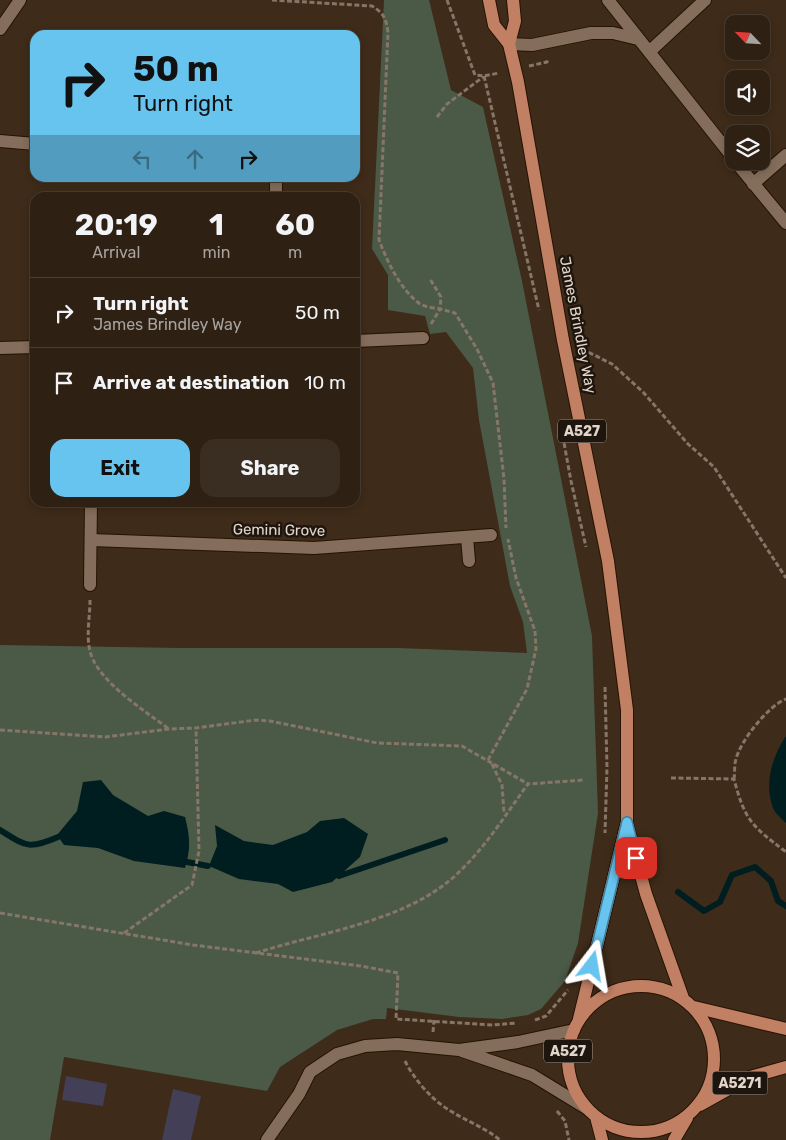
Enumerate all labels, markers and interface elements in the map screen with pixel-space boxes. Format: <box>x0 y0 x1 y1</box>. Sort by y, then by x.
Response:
north arrow <box>725 15 770 60</box>
map controls <box>725 15 770 170</box>
text: 50 m <box>133 48 219 90</box>
icon: right <box>50 50 115 115</box>
button: sound <box>725 70 770 115</box>
text: Turn right <box>133 90 233 117</box>
button: layers <box>725 125 770 170</box>
icon: left <box>128 145 156 173</box>
icon: ahead <box>181 145 209 173</box>
icon: right <box>234 145 262 173</box>
text: 20:19 <box>75 207 158 243</box>
text: 1 <box>209 207 224 243</box>
text: 60 <box>275 207 315 243</box>
text: Arrival <box>92 243 140 262</box>
text: min <box>203 243 230 262</box>
text: m <box>288 243 302 262</box>
street label: James Brindley Way <box>556 255 600 395</box>
text: Turn right <box>93 292 188 315</box>
icon: right <box>50 299 78 327</box>
text: 50 m <box>295 301 340 324</box>
text: James Brindley Way <box>93 315 242 334</box>
icon: arrive <box>50 369 78 397</box>
text: Arrive at destination <box>93 371 289 394</box>
text: 10 m <box>304 371 346 394</box>
road number: A527 <box>558 420 606 442</box>
button: Exit <box>50 439 190 497</box>
button: Share <box>200 439 340 497</box>
street label: Gemini Grove <box>233 520 325 540</box>
pin <box>615 837 657 879</box>
icon: arrive <box>622 844 650 872</box>
position arrow <box>565 939 617 991</box>
road number: A527 <box>544 1040 592 1062</box>
road number: A5271 <box>712 1072 768 1094</box>

